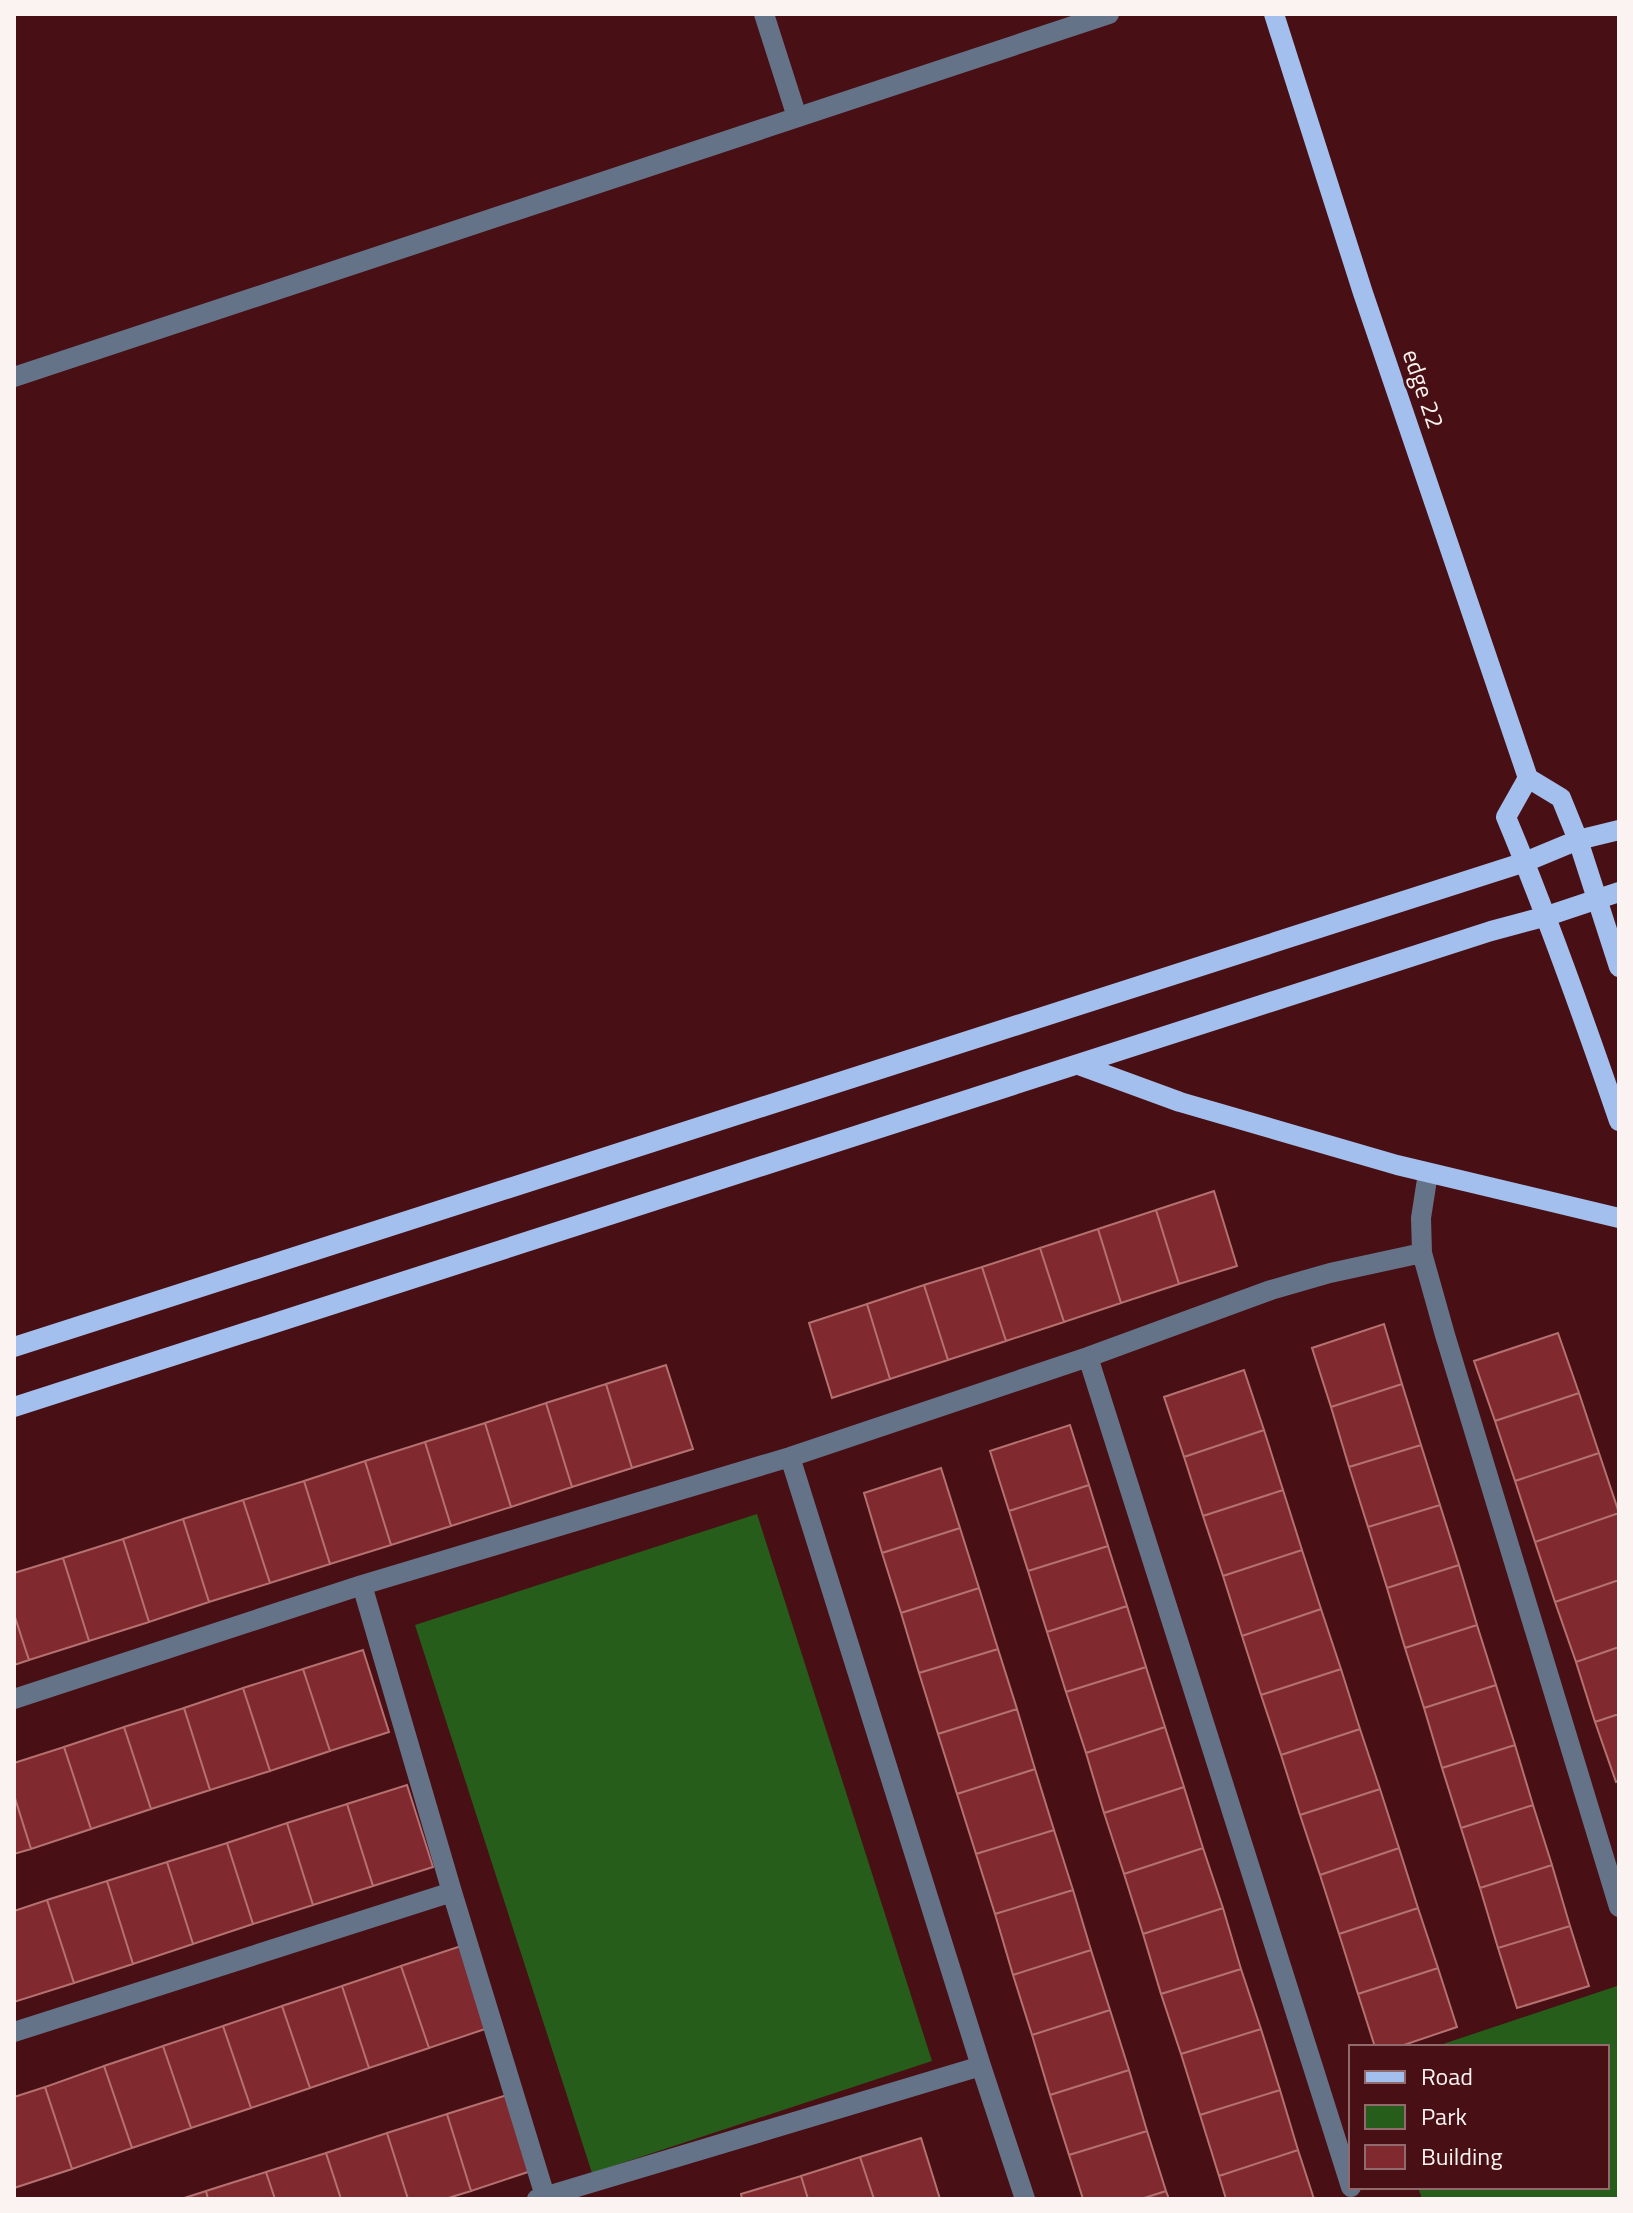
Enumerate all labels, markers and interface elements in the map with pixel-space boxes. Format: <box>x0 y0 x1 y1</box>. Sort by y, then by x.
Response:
street label: edge 22 <box>1394 344 1454 433</box>
legend <box>1349 2045 1609 2189</box>
text: Road <box>1421 2058 1473 2094</box>
text: Park <box>1421 2098 1467 2134</box>
text: Building <box>1421 2138 1503 2174</box>

